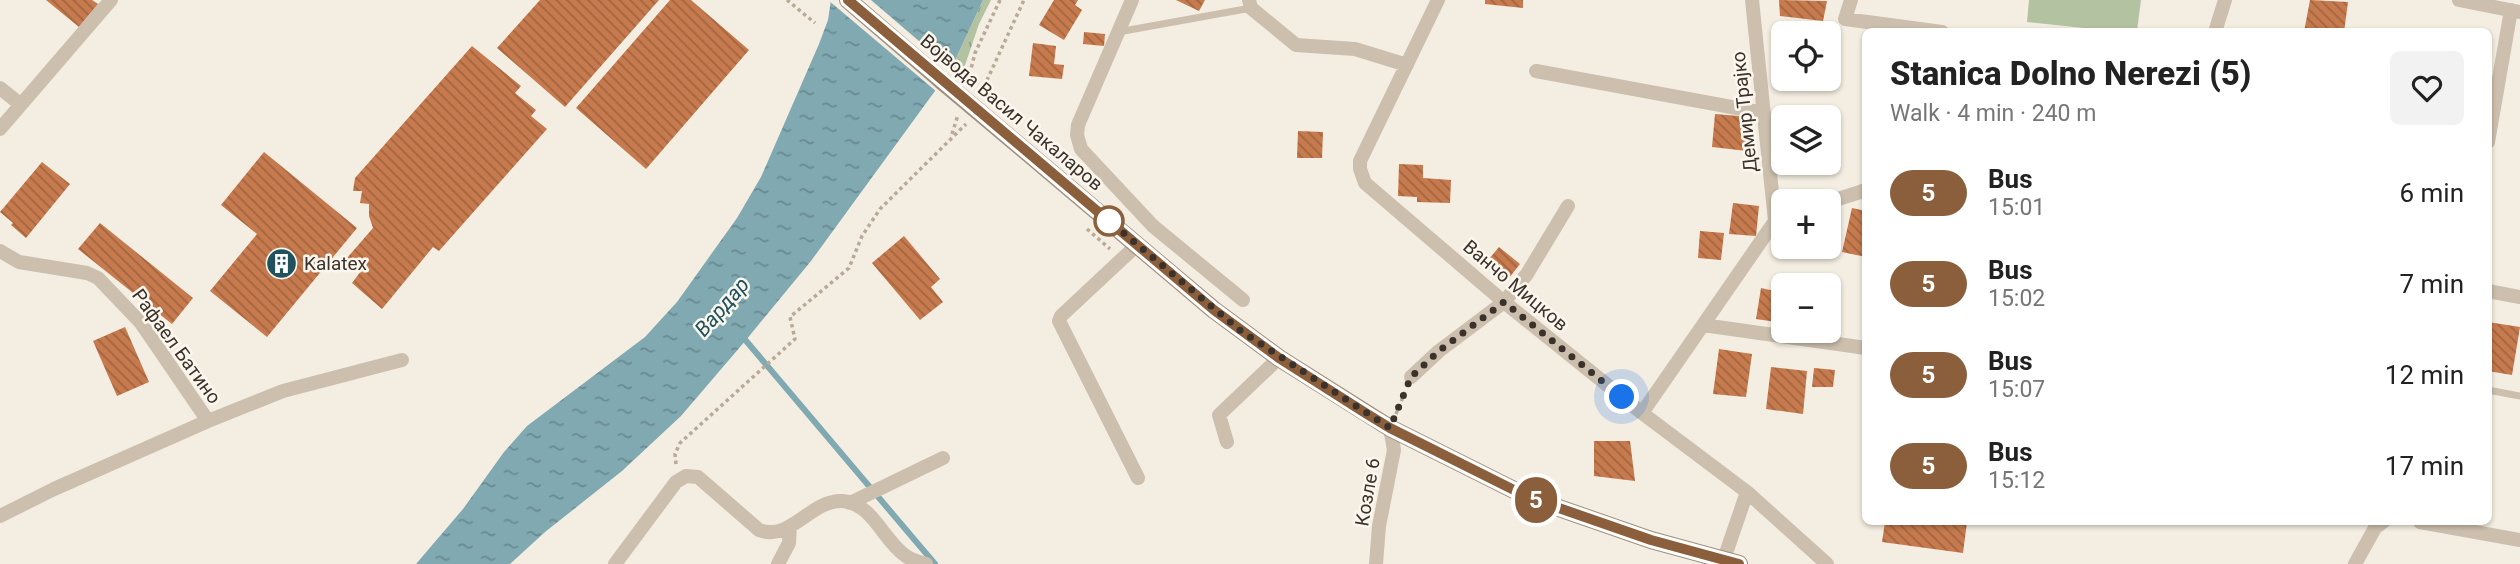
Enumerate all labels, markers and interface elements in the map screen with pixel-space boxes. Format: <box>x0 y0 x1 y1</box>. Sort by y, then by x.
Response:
map controls <box>1771 21 1841 343</box>
button: locate <box>1771 21 1841 91</box>
street label: Војвода Васил Чакаларов <box>916 29 1108 195</box>
street label: Демир Трајко <box>1727 50 1762 173</box>
button: heart <box>2390 51 2464 125</box>
text: Stanica Dolno Nerezi (5) <box>1890 54 2251 93</box>
text: Walk · 4 min · 240 m <box>1890 100 2096 127</box>
button: layers <box>1771 105 1841 175</box>
text: Bus <box>1988 164 2033 194</box>
text: 6 min <box>2399 178 2464 208</box>
text: 5 <box>1922 179 1935 207</box>
button: + <box>1771 189 1841 259</box>
text: 15:01 <box>1988 194 2045 221</box>
unlabelled marker <box>1094 206 1124 236</box>
street label: Ванчо Мицков <box>1459 235 1573 336</box>
building icon: Kalatex <box>264 246 298 280</box>
place label: Kalatex <box>304 252 368 275</box>
text: Bus <box>1988 255 2033 285</box>
text: 7 min <box>2399 269 2464 299</box>
text: 5 <box>1922 270 1935 298</box>
water label: Вардар <box>690 273 754 341</box>
button: − <box>1771 273 1841 343</box>
street label: Рафаел Батино <box>127 284 226 408</box>
text: 15:02 <box>1988 285 2045 312</box>
text: Bus <box>1988 346 2033 376</box>
text: 12 min <box>2385 360 2464 390</box>
text: 5 <box>1922 361 1935 389</box>
text: 15:07 <box>1988 376 2045 403</box>
your location <box>1604 379 1639 414</box>
text: Bus <box>1988 437 2033 467</box>
text: 17 min <box>2385 451 2464 481</box>
text: 5 <box>1922 452 1935 480</box>
street label: Козле 6 <box>1350 456 1385 528</box>
text: 15:12 <box>1988 467 2045 494</box>
line badge: 5 <box>1513 477 1559 523</box>
text: 5 <box>1529 486 1543 514</box>

